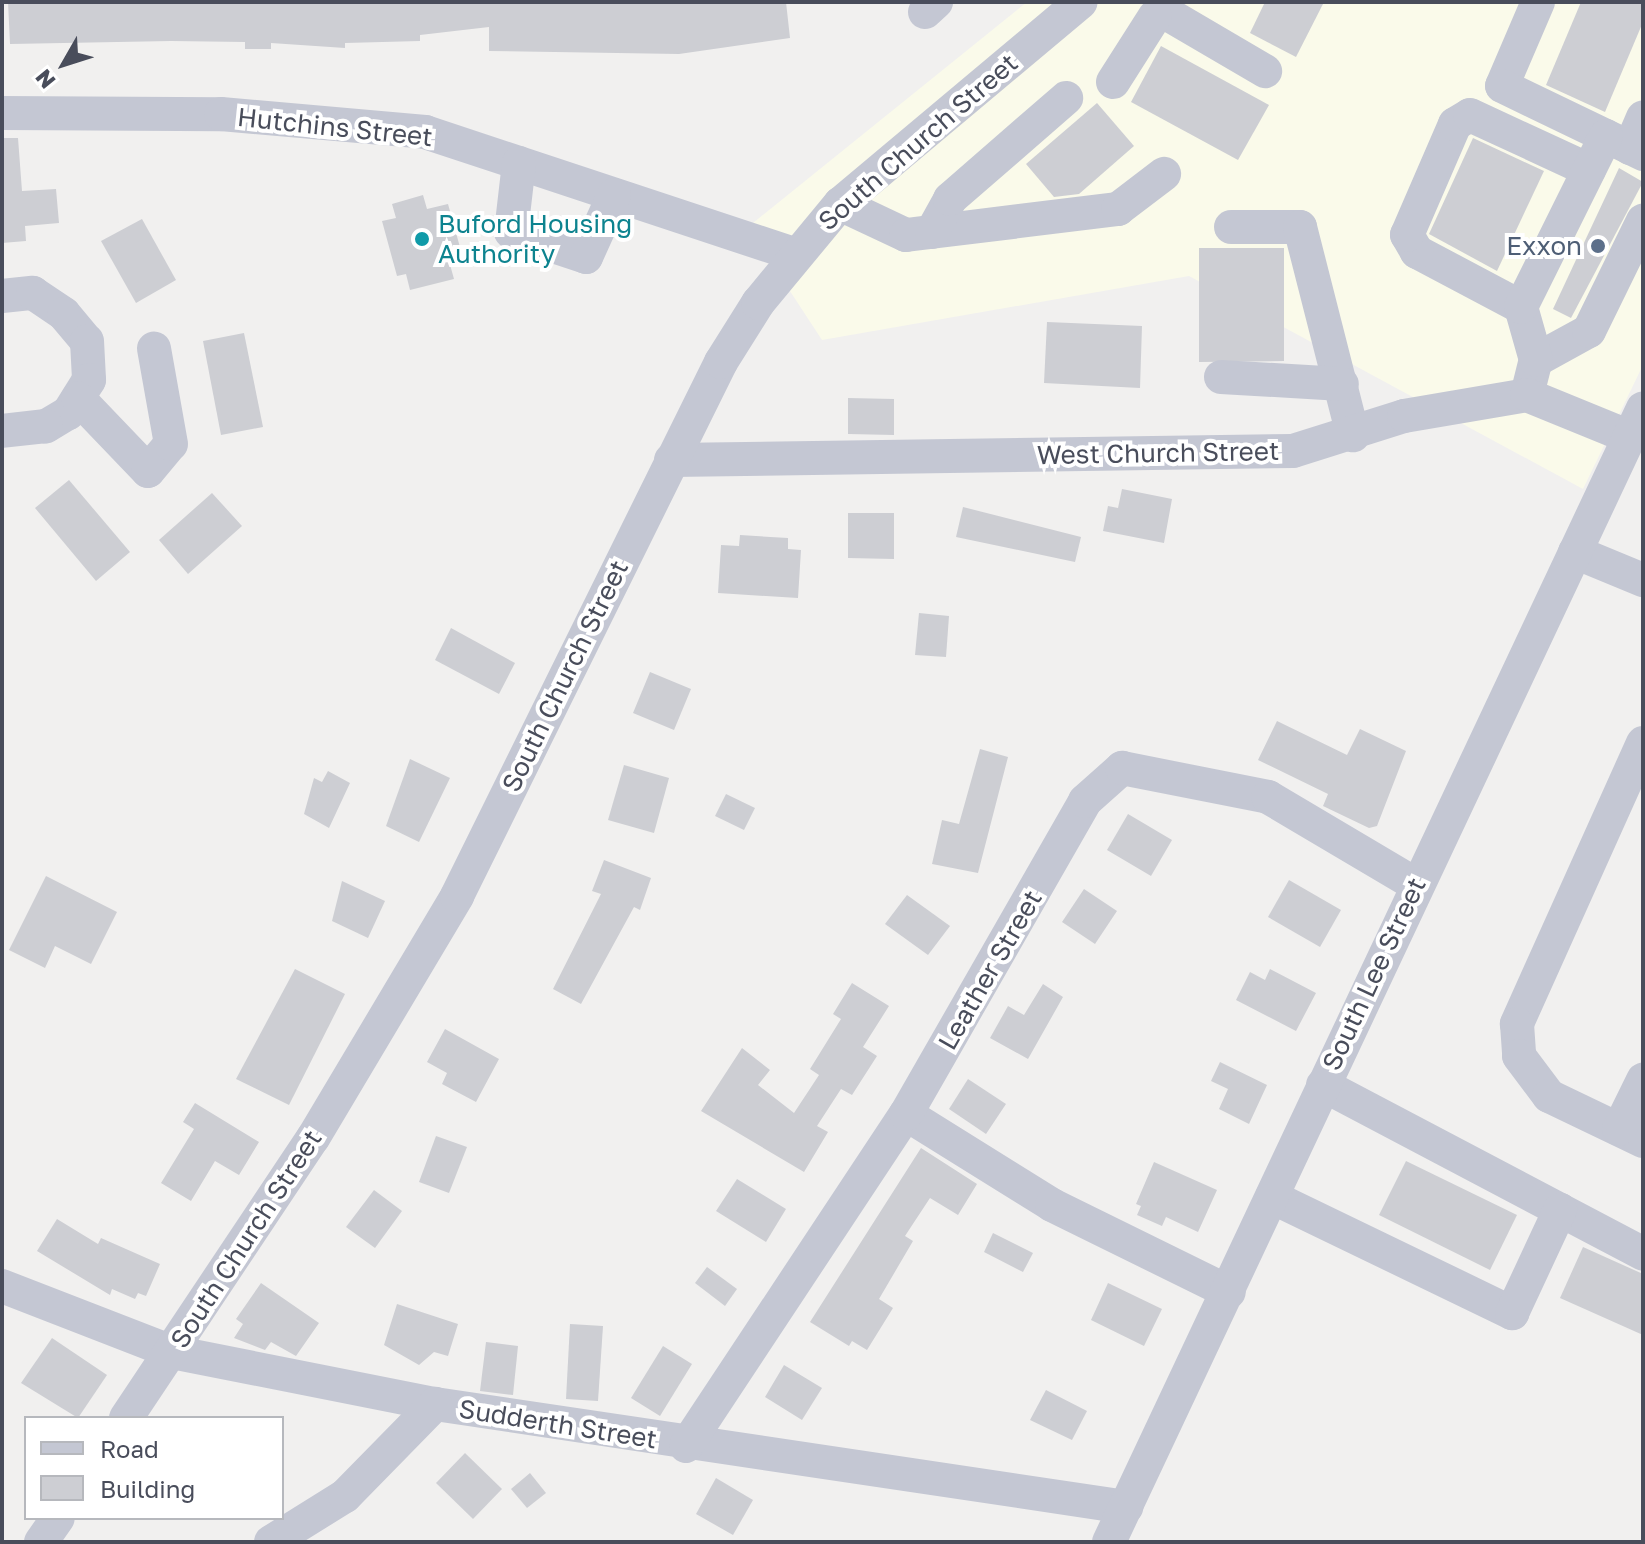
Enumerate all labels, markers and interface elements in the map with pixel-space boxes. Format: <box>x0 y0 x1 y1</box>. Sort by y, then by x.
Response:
north arrow <box>24 24 104 104</box>
street label: South Church Street <box>812 47 1024 237</box>
text: N <box>29 64 61 94</box>
street label: Hutchins Street <box>236 101 434 153</box>
place label: Buford Housing Authority <box>438 208 632 270</box>
marker: Buford Housing Authority <box>413 230 431 248</box>
place label: Exxon <box>1506 230 1582 262</box>
marker: Exxon <box>1589 237 1607 255</box>
street label: West Church Street <box>1036 435 1280 471</box>
street label: South Church Street <box>495 555 635 797</box>
street label: South Lee Street <box>1316 873 1432 1075</box>
street label: Leather Street <box>932 885 1048 1055</box>
street label: South Church Street <box>164 1124 328 1354</box>
street label: Sudderth Street <box>457 1393 659 1455</box>
legend <box>24 1416 284 1520</box>
text: Road <box>100 1434 159 1463</box>
text: Building <box>100 1474 195 1503</box>

